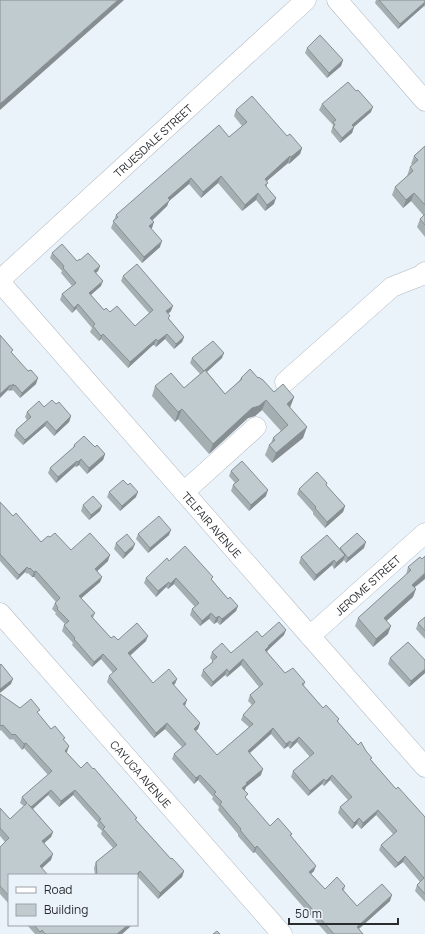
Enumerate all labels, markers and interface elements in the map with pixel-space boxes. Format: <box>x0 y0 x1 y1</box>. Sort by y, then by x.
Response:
street label: TRUESDALE STREET <box>110 100 196 180</box>
street label: TELFAIR AVENUE <box>179 488 245 561</box>
street label: JEROME STREET <box>331 551 404 618</box>
street label: CAYUGA AVENUE <box>107 737 175 811</box>
legend <box>8 874 138 926</box>
text: Road <box>44 881 72 898</box>
scale bar <box>289 900 398 926</box>
text: Building <box>44 901 88 918</box>
text: 50 m <box>295 905 322 922</box>

